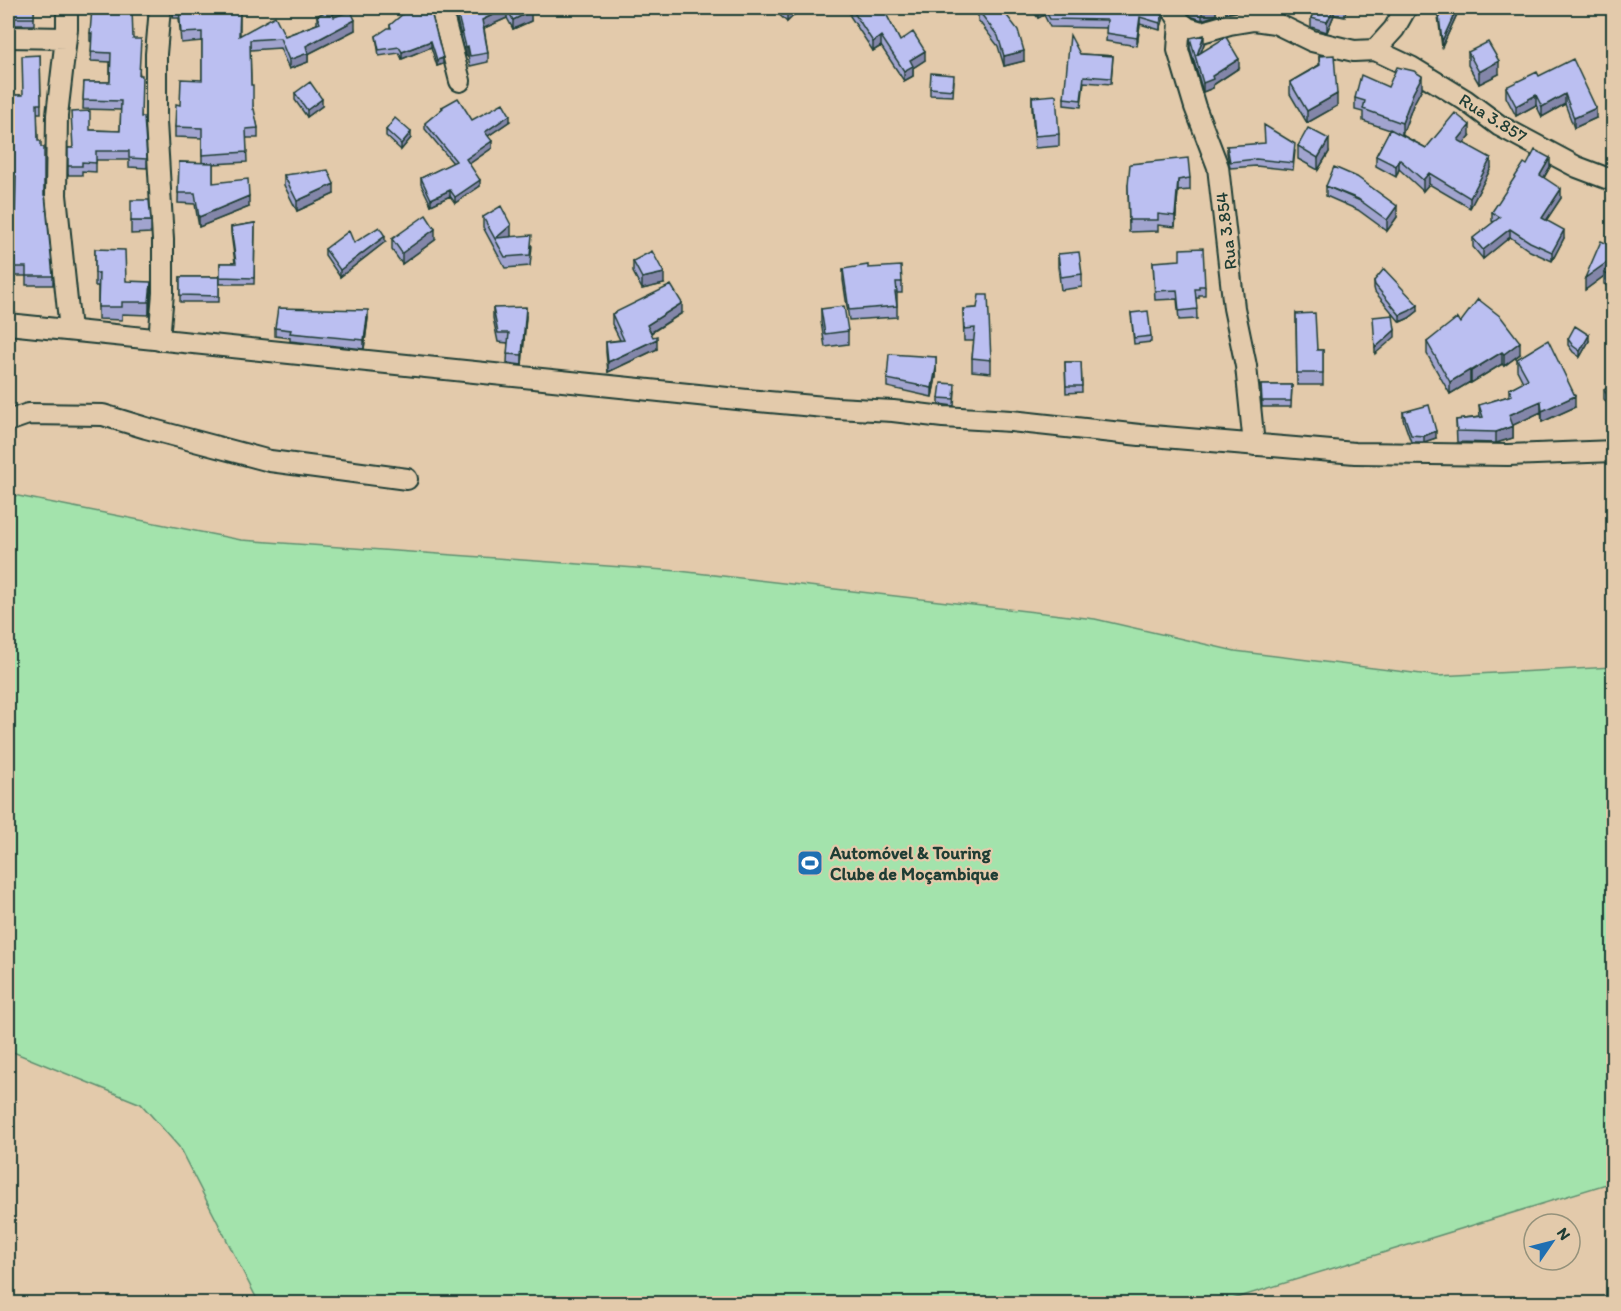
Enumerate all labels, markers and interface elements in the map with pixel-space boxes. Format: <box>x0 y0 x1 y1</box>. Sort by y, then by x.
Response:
street label: Rua 3.857 <box>1455 88 1531 148</box>
street label: Rua 3.854 <box>1210 191 1242 271</box>
place label: Automóvel & Touring Clube de Moçambique <box>829 842 999 885</box>
sports icon: Automóvel & Touring Clube de Moçambique <box>795 848 825 878</box>
north arrow <box>1522 1212 1582 1272</box>
text: N <box>1553 1224 1575 1244</box>

